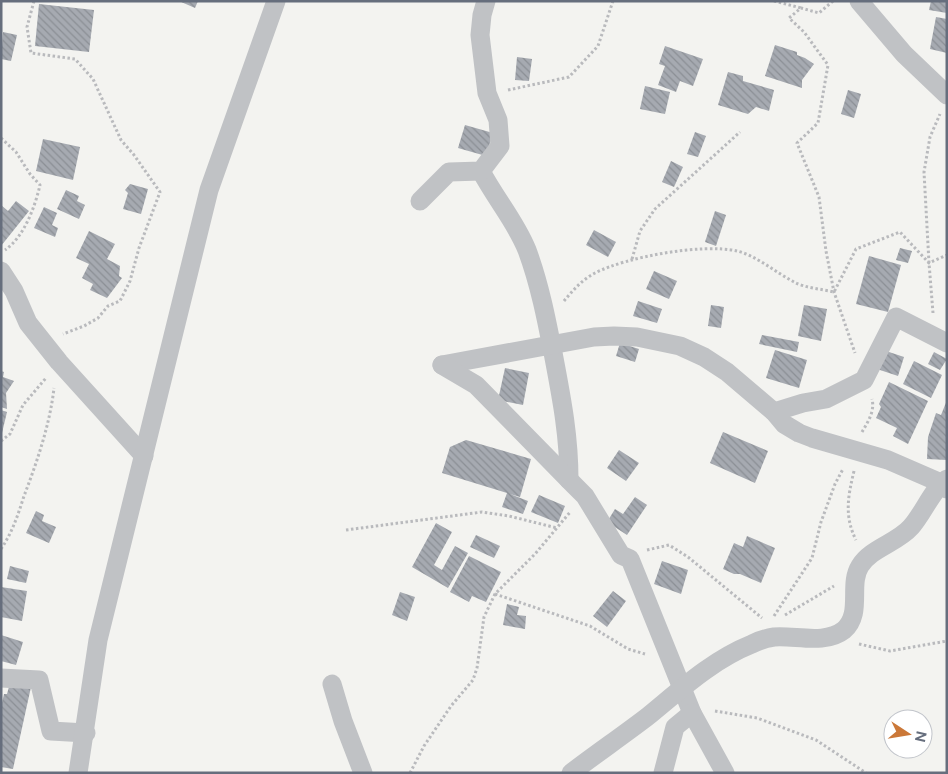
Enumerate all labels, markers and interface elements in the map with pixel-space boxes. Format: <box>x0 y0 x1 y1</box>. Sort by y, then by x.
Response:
north arrow <box>883 709 933 759</box>
text: N <box>912 730 930 744</box>

